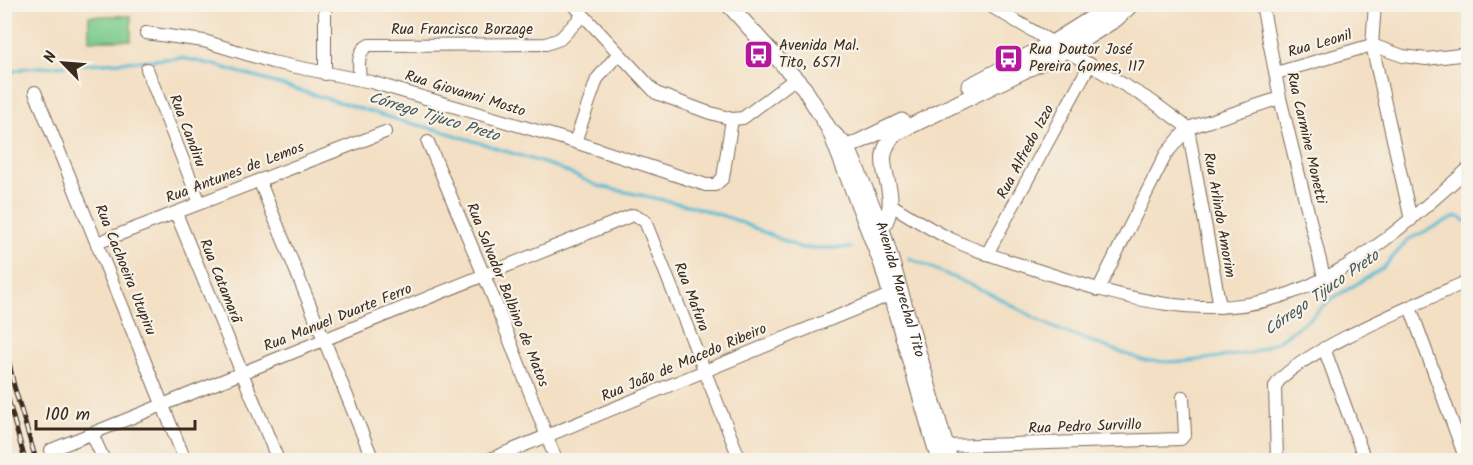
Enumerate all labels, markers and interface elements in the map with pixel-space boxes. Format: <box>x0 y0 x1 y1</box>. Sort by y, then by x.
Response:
street label: Rua Francisco Borzage <box>391 18 533 42</box>
street label: Rua Leonil <box>1285 23 1355 65</box>
north arrow <box>33 33 93 93</box>
place label: Avenida Mal. Tito, 6571 <box>779 34 859 75</box>
place label: Rua Doutor José Pereira Gomes, 117 <box>1029 38 1145 79</box>
bus stop icon: Avenida Mal. Tito, 6571 <box>742 39 774 71</box>
bus stop icon: Rua Doutor José Pereira Gomes, 117 <box>992 43 1024 75</box>
text: N <box>37 47 64 67</box>
street label: Rua Giovanni Mosto <box>402 64 529 124</box>
street label: Rua Carmine Monetti <box>1279 70 1333 208</box>
water label: Córrego Tijuco Preto <box>366 85 504 149</box>
street label: Rua Candiru <box>162 91 212 171</box>
street label: Rua Alfredo Izzo <box>991 100 1061 204</box>
street label: Rua Antunes de Lemos <box>162 135 308 210</box>
street label: Rua Arlindo Amorim <box>1196 150 1242 280</box>
street label: Rua Salvador Balbino de Matos <box>459 199 555 391</box>
street label: Rua Cachoeira Utupiru <box>88 201 162 339</box>
street label: Avenida Marechal Tito <box>868 218 931 360</box>
street label: Rua Catamarã <box>192 235 248 328</box>
water label: Córrego Tijuco Preto <box>1259 243 1386 342</box>
street label: Rua Mafura <box>667 259 715 335</box>
street label: Rua Manuel Duarte Ferro <box>260 277 416 359</box>
street label: Rua João de Macedo Ribeiro <box>597 317 771 409</box>
scale bar <box>36 393 195 431</box>
text: 100 m <box>45 401 90 430</box>
street label: Rua Pedro Survillo <box>1028 413 1142 441</box>

